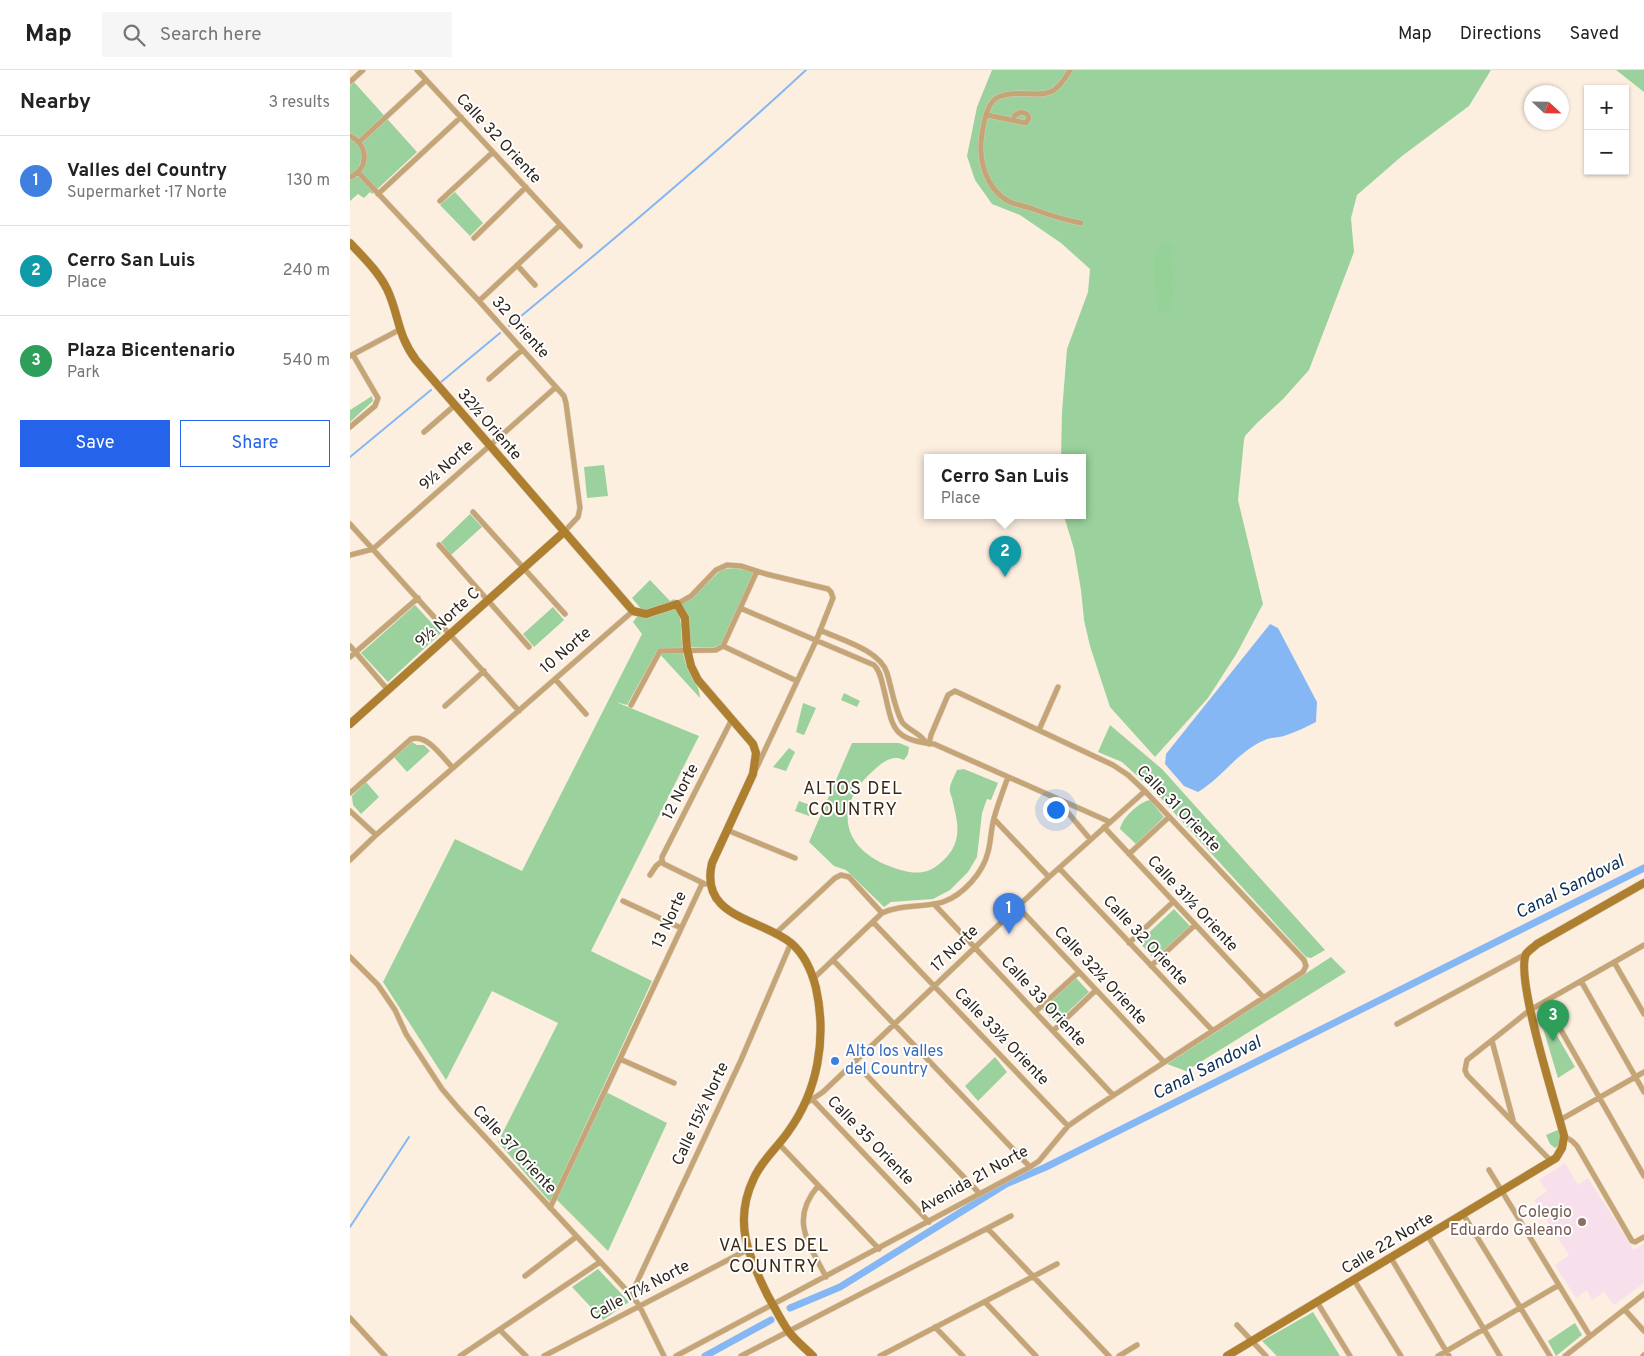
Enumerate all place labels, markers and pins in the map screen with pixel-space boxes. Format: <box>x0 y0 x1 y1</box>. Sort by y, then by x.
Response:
pin: 2 <box>989 536 1021 577</box>
pin: 1 <box>993 893 1025 934</box>
pin: 3 <box>1537 1000 1569 1041</box>
place label: Alto los valles del Country <box>845 1042 943 1080</box>
marker: Alto los valles del Country <box>829 1055 841 1067</box>
place label: Colegio Eduardo Galeano <box>1450 1203 1572 1241</box>
marker: Colegio Eduardo Galeano <box>1576 1216 1588 1228</box>

